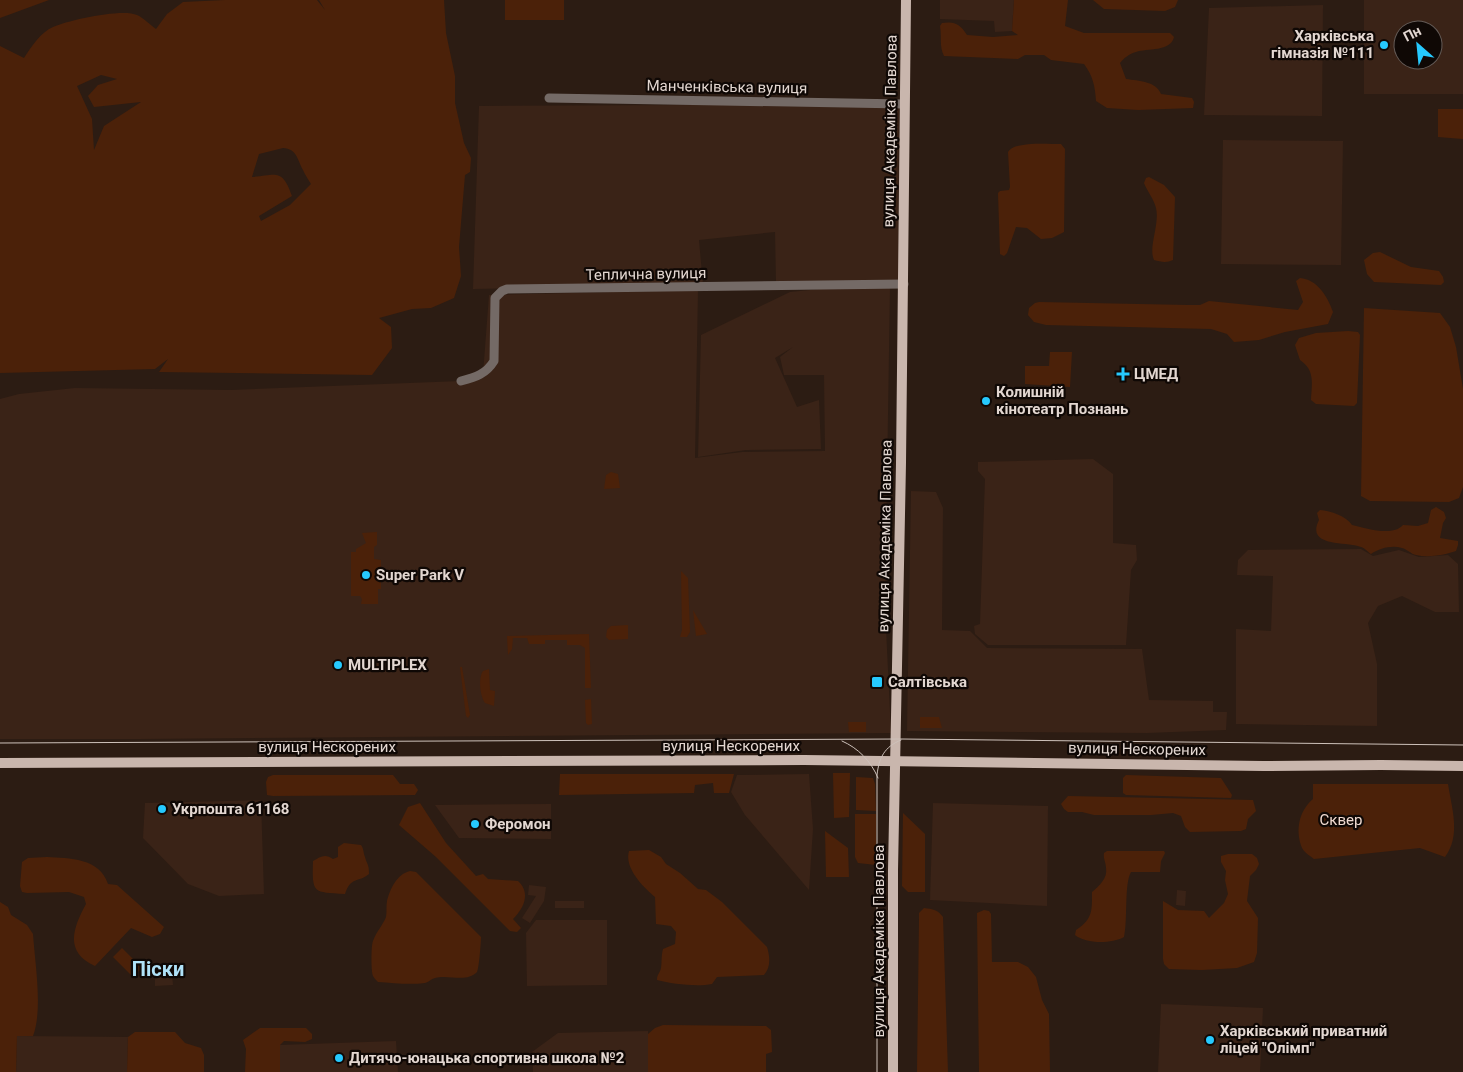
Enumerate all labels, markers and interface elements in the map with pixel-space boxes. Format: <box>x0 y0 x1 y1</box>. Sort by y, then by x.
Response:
north arrow <box>1393 20 1443 70</box>
text: Пн <box>1401 22 1424 45</box>
place label: Харківська гімназія №111 <box>1271 27 1374 62</box>
street label: вулиця Академіка Павлова <box>879 34 901 228</box>
marker: Харківська гімназія №111 <box>1378 39 1390 51</box>
street label: Манченківська вулиця <box>646 77 808 97</box>
street label: Теплична вулиця <box>586 264 706 284</box>
place label: ЦМЕД <box>1134 365 1178 383</box>
marker: ЦМЕД <box>1116 367 1130 381</box>
place label: Колишній кінотеатр Познань <box>996 383 1128 418</box>
marker: Колишній кінотеатр Познань <box>980 395 992 407</box>
street label: вулиця Академіка Павлова <box>874 439 896 633</box>
place label: Super Park V <box>376 566 464 584</box>
marker: Super Park V <box>360 569 372 581</box>
place label: MULTIPLEX <box>348 656 427 674</box>
marker: MULTIPLEX <box>332 659 344 671</box>
place label: Салтівська <box>888 673 967 691</box>
marker: Салтівська <box>870 675 884 689</box>
street label: вулиця Нескорених <box>662 737 800 755</box>
street label: вулиця Нескорених <box>258 738 396 756</box>
street label: вулиця Нескорених <box>1068 739 1207 759</box>
place label: Укрпошта 61168 <box>172 800 289 818</box>
marker: Укрпошта 61168 <box>156 803 168 815</box>
park label: Сквер <box>1320 811 1362 829</box>
place label: Феромон <box>485 815 551 833</box>
marker: Феромон <box>469 818 481 830</box>
street label: вулиця Академіка Павлова <box>870 845 888 1037</box>
district label: Піски <box>132 957 184 981</box>
place label: Харківський приватний ліцей "Олімп" <box>1220 1022 1387 1057</box>
marker: Харківський приватний ліцей "Олімп" <box>1204 1034 1216 1046</box>
place label: Дитячо-юнацька спортивна школа №2 <box>349 1049 625 1067</box>
marker: Дитячо-юнацька спортивна школа №2 <box>333 1052 345 1064</box>

